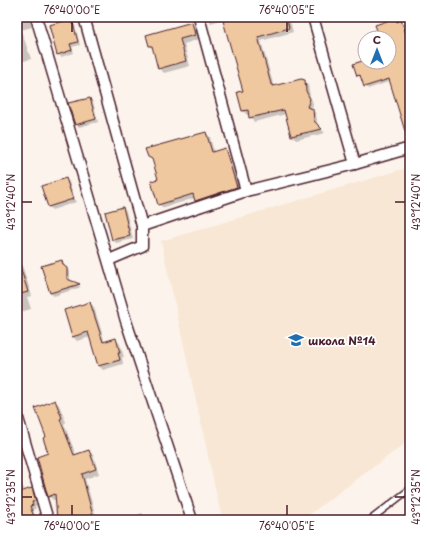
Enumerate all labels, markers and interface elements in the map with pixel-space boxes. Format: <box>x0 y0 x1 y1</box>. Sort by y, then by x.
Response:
text: 76°40'00"E <box>44 2 100 17</box>
text: 76°40'05"E <box>259 2 315 17</box>
north arrow <box>357 30 397 70</box>
text: С <box>373 31 381 48</box>
text: 43°12'40"N <box>3 174 18 230</box>
text: 43°12'40"N <box>408 174 423 230</box>
school or university icon: школа №14 <box>287 331 305 349</box>
place label: школа №14 <box>308 332 376 349</box>
text: 43°12'35"N <box>3 469 18 525</box>
text: 43°12'35"N <box>408 469 423 525</box>
text: 76°40'00"E <box>44 518 100 533</box>
text: 76°40'05"E <box>259 518 315 533</box>

